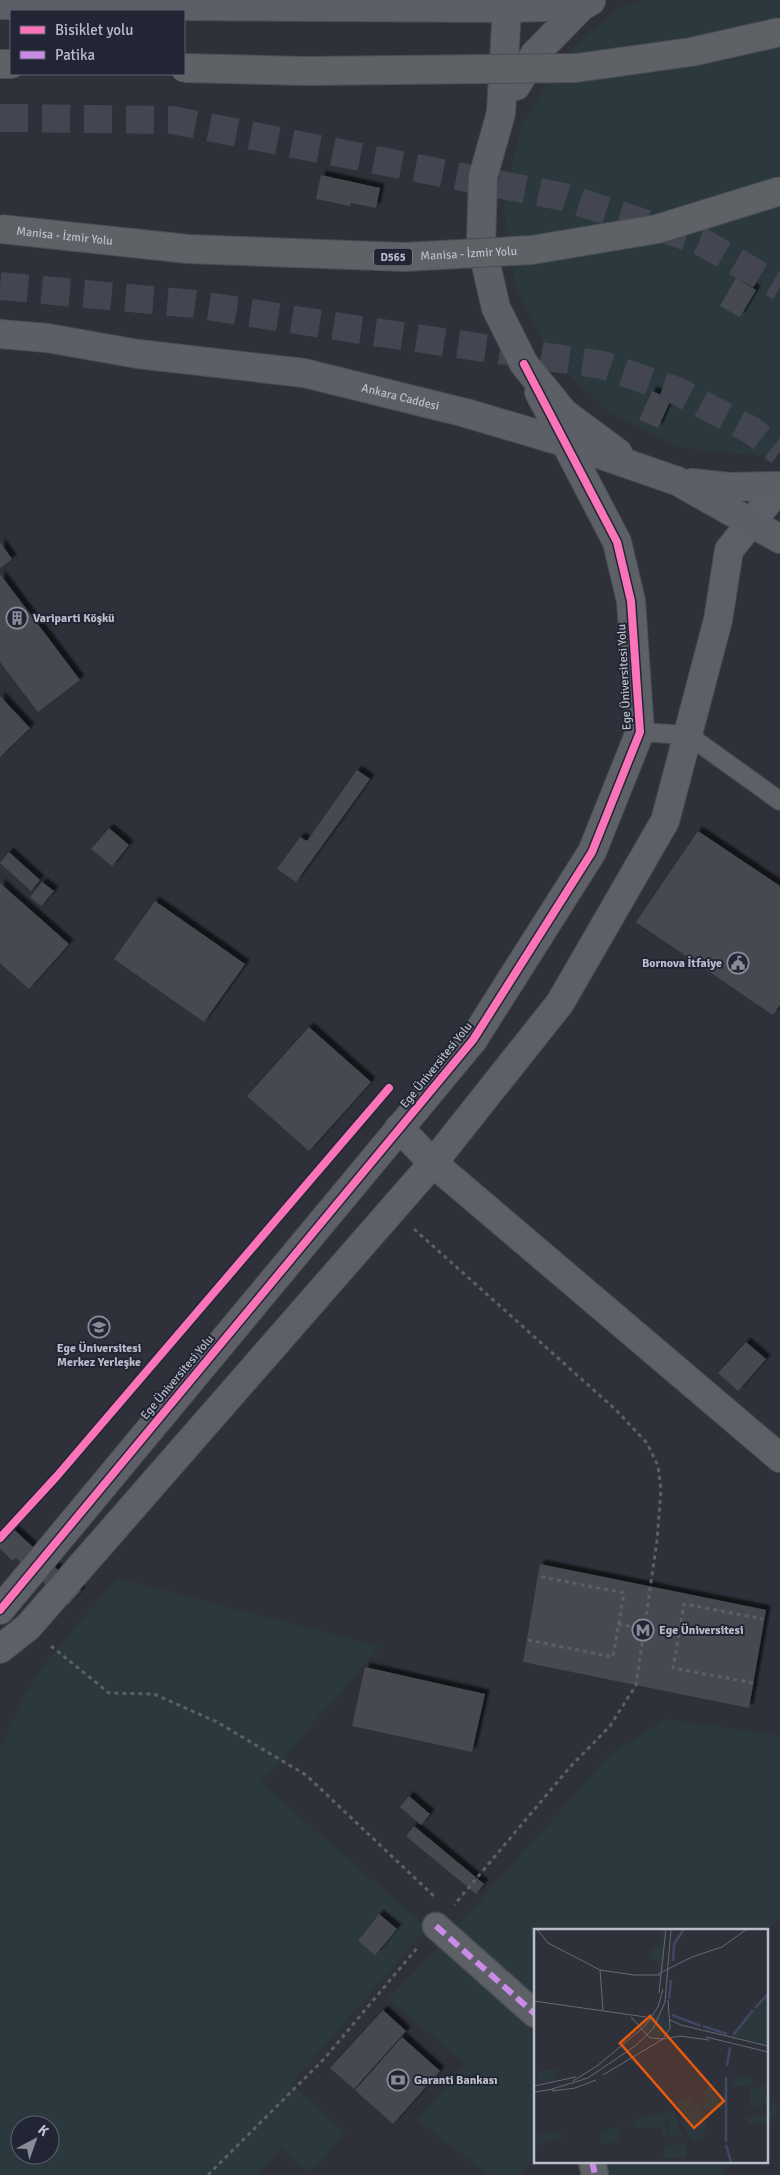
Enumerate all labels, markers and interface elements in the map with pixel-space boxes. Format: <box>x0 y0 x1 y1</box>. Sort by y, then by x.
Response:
legend <box>10 10 185 75</box>
text: Bisiklet yolu <box>55 21 133 39</box>
text: Patika <box>55 46 95 64</box>
street label: Manisa - İzmir Yolu <box>16 224 114 249</box>
street label: Manisa - İzmir Yolu <box>420 244 517 264</box>
road number: D565 <box>374 248 412 266</box>
street label: Ankara Caddesi <box>360 380 441 414</box>
building icon: Variparti Köşkü <box>5 606 29 630</box>
place label: Variparti Köşkü <box>33 611 115 626</box>
street label: Ege Üniversitesi Yolu <box>614 623 635 730</box>
public building icon: Bornova İtfaiye <box>726 951 750 975</box>
place label: Bornova İtfaiye <box>642 956 722 971</box>
street label: Ege Üniversitesi Yolu <box>397 1019 476 1111</box>
school or university icon: Ege Üniversitesi Merkez Yerleşke <box>87 1315 111 1339</box>
street label: Ege Üniversitesi Yolu <box>137 1332 217 1423</box>
place label: Ege Üniversitesi Merkez Yerleşke <box>57 1341 141 1370</box>
metro station icon: Ege Üniversitesi <box>631 1618 655 1642</box>
place label: Ege Üniversitesi <box>659 1623 744 1638</box>
inset map <box>534 1929 768 2162</box>
bank icon: Garanti Bankası <box>386 2068 410 2092</box>
place label: Garanti Bankası <box>414 2073 498 2088</box>
north arrow <box>10 2115 60 2165</box>
text: K <box>34 2121 52 2140</box>

